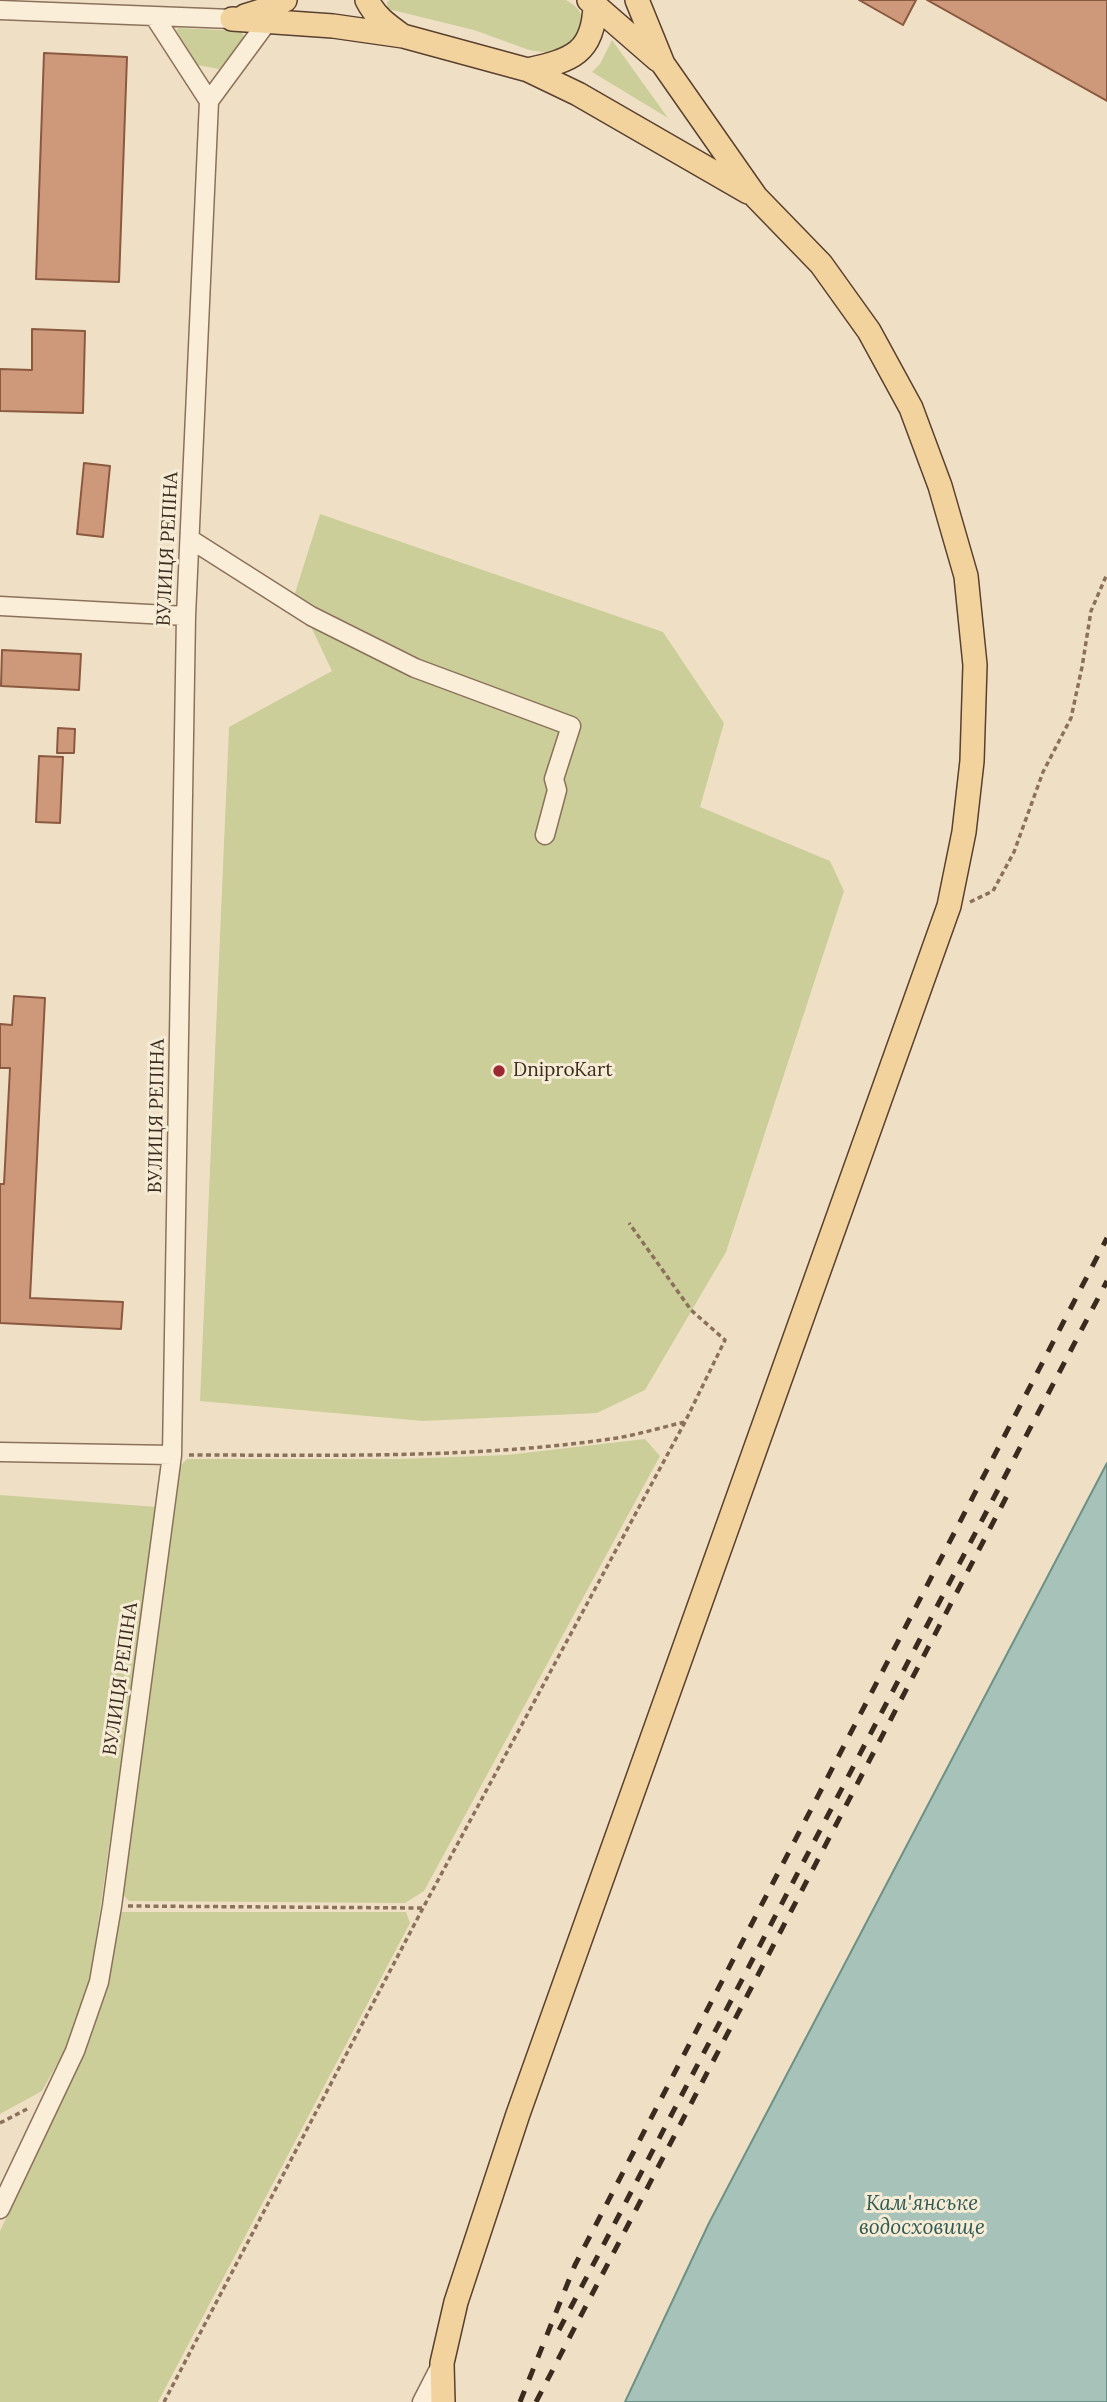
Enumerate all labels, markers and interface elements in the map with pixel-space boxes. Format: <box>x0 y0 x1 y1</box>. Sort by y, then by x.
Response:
street label: ВУЛИЦЯ РЕПІНА <box>153 471 183 627</box>
street label: ВУЛИЦЯ РЕПІНА <box>144 1039 170 1193</box>
place label: DniproKart <box>513 1060 613 1082</box>
marker: DniproKart <box>491 1063 507 1079</box>
street label: ВУЛИЦЯ РЕПІНА <box>99 1601 143 1757</box>
water label: Кам'янське водосховище <box>859 2191 985 2241</box>

